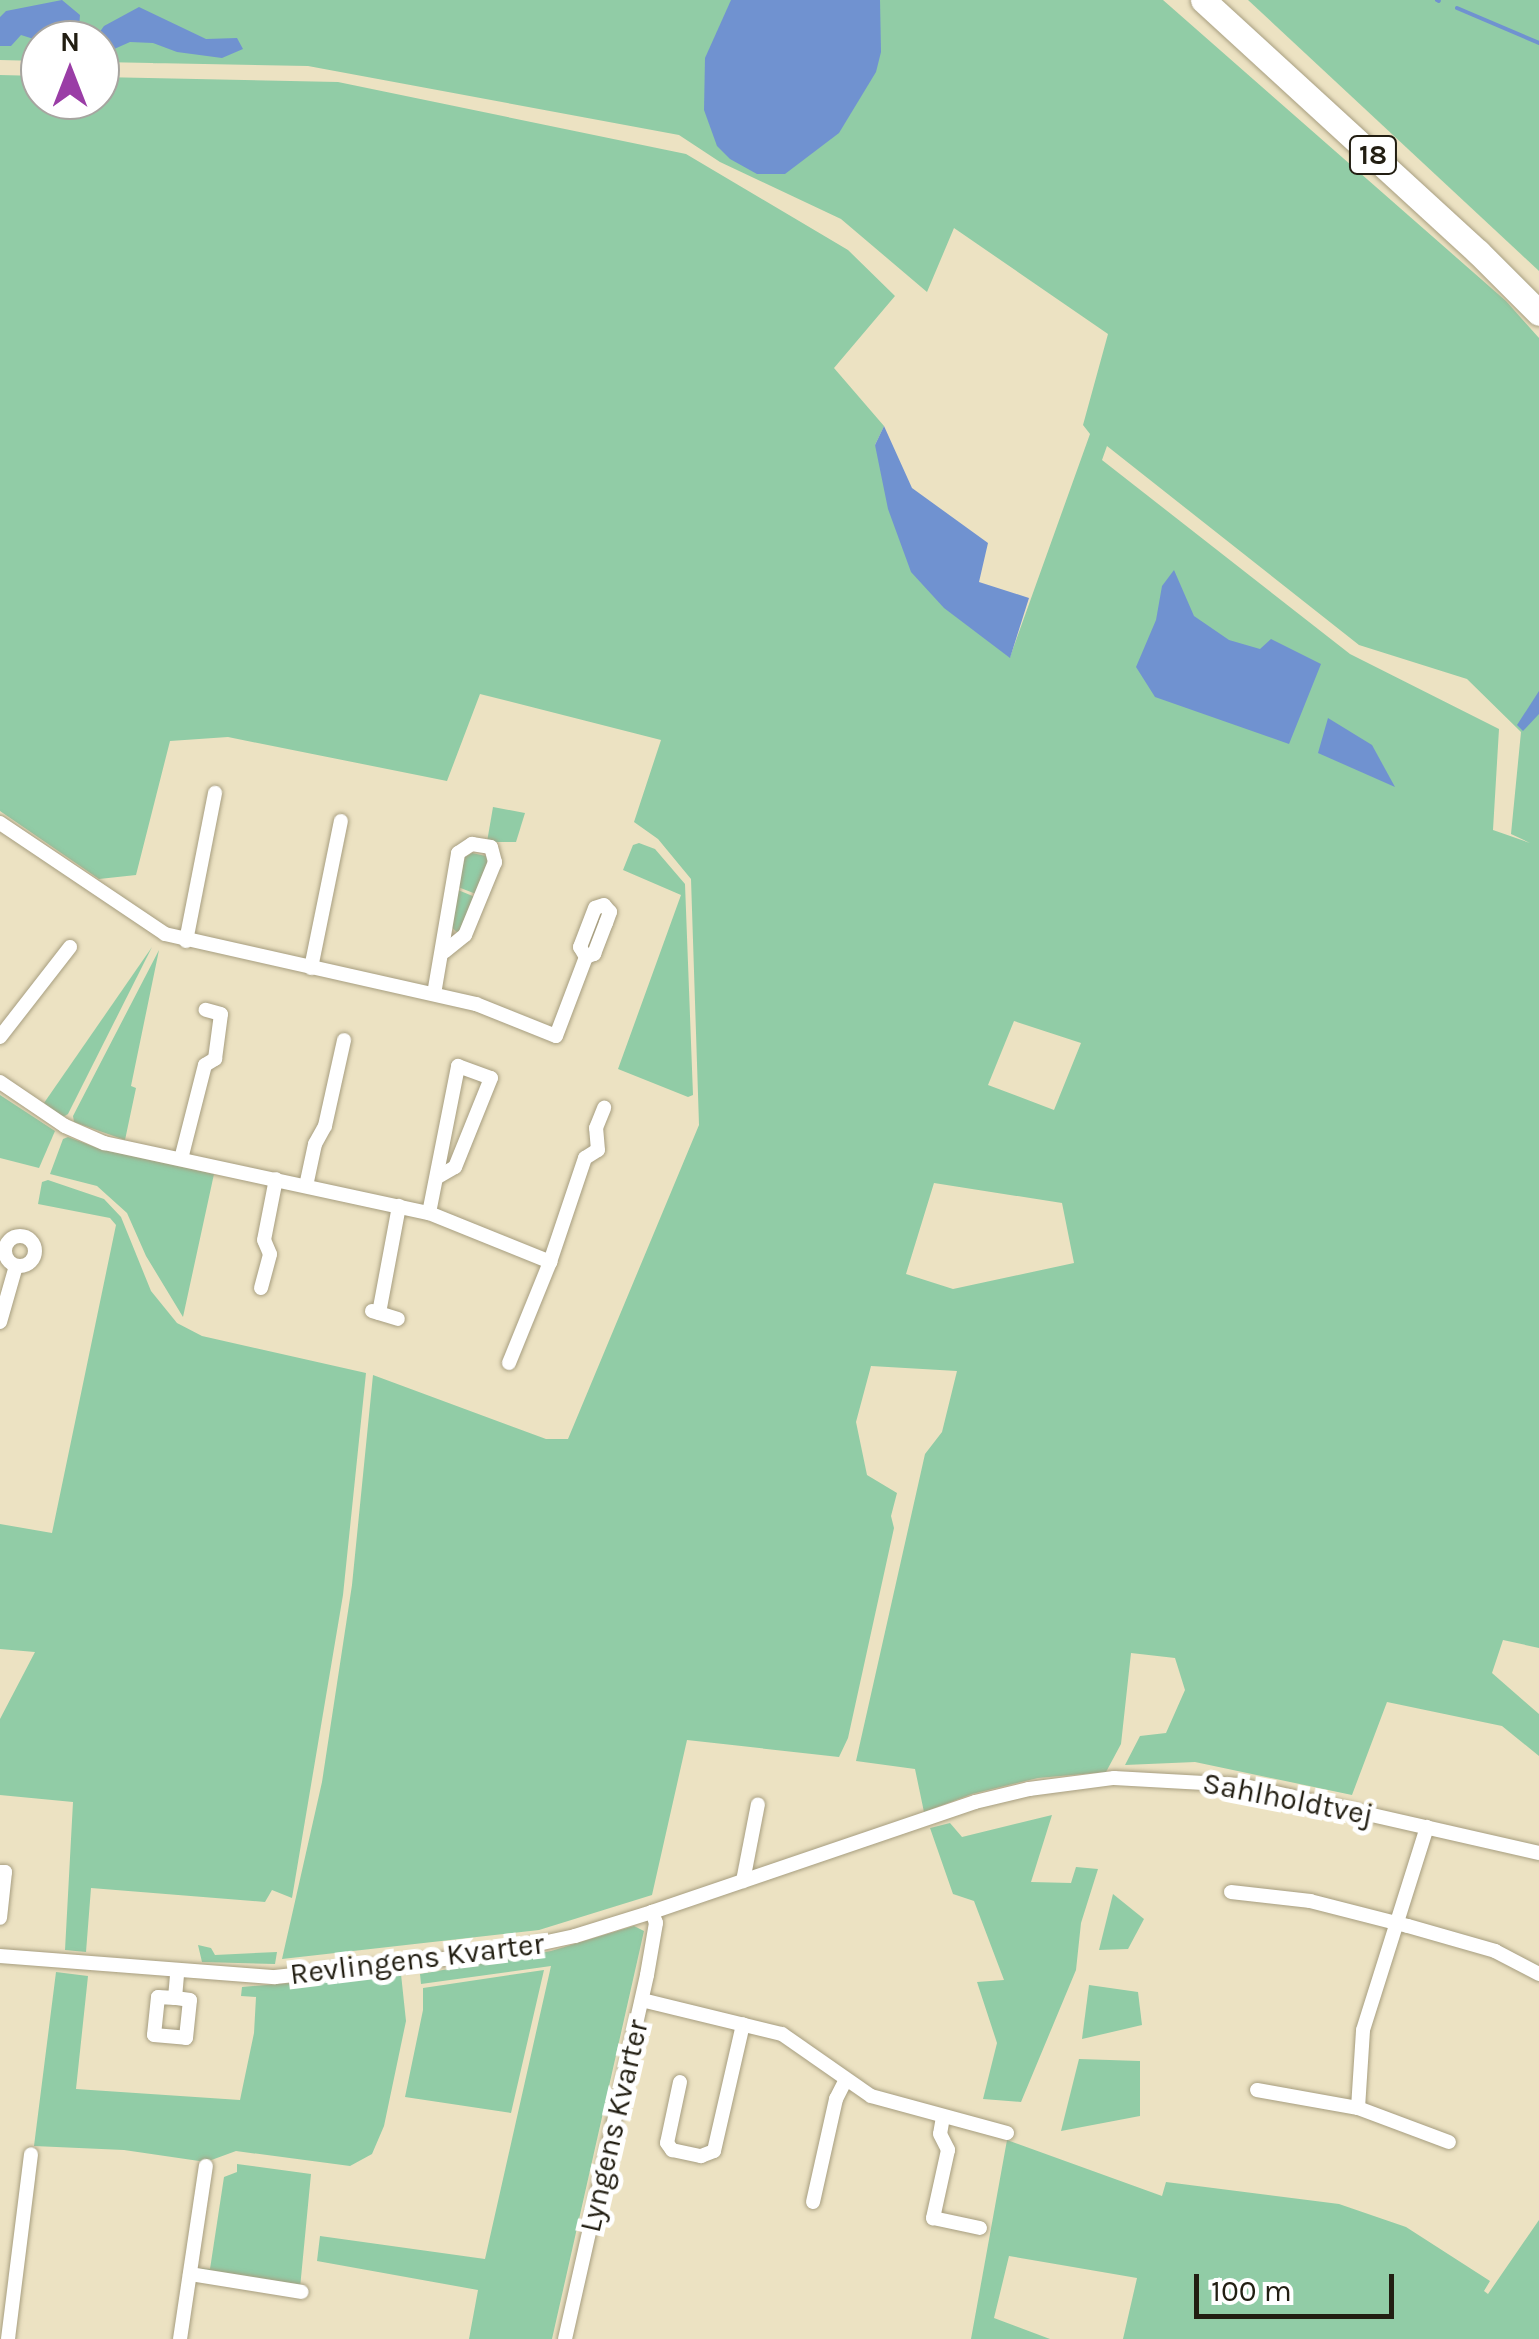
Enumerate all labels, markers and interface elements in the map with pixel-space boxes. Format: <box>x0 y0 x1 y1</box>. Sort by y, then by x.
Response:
north arrow <box>20 20 120 120</box>
text: N <box>60 25 80 58</box>
road number: 18 <box>1348 132 1398 178</box>
street label: Sahlholdtvej <box>1200 1765 1376 1833</box>
street label: Revlingens Kvarter <box>288 1926 546 1992</box>
street label: Lyngens Kvarter <box>572 2016 656 2236</box>
scale bar <box>1199 2254 1399 2316</box>
text: 100 m <box>1211 2273 1292 2309</box>

